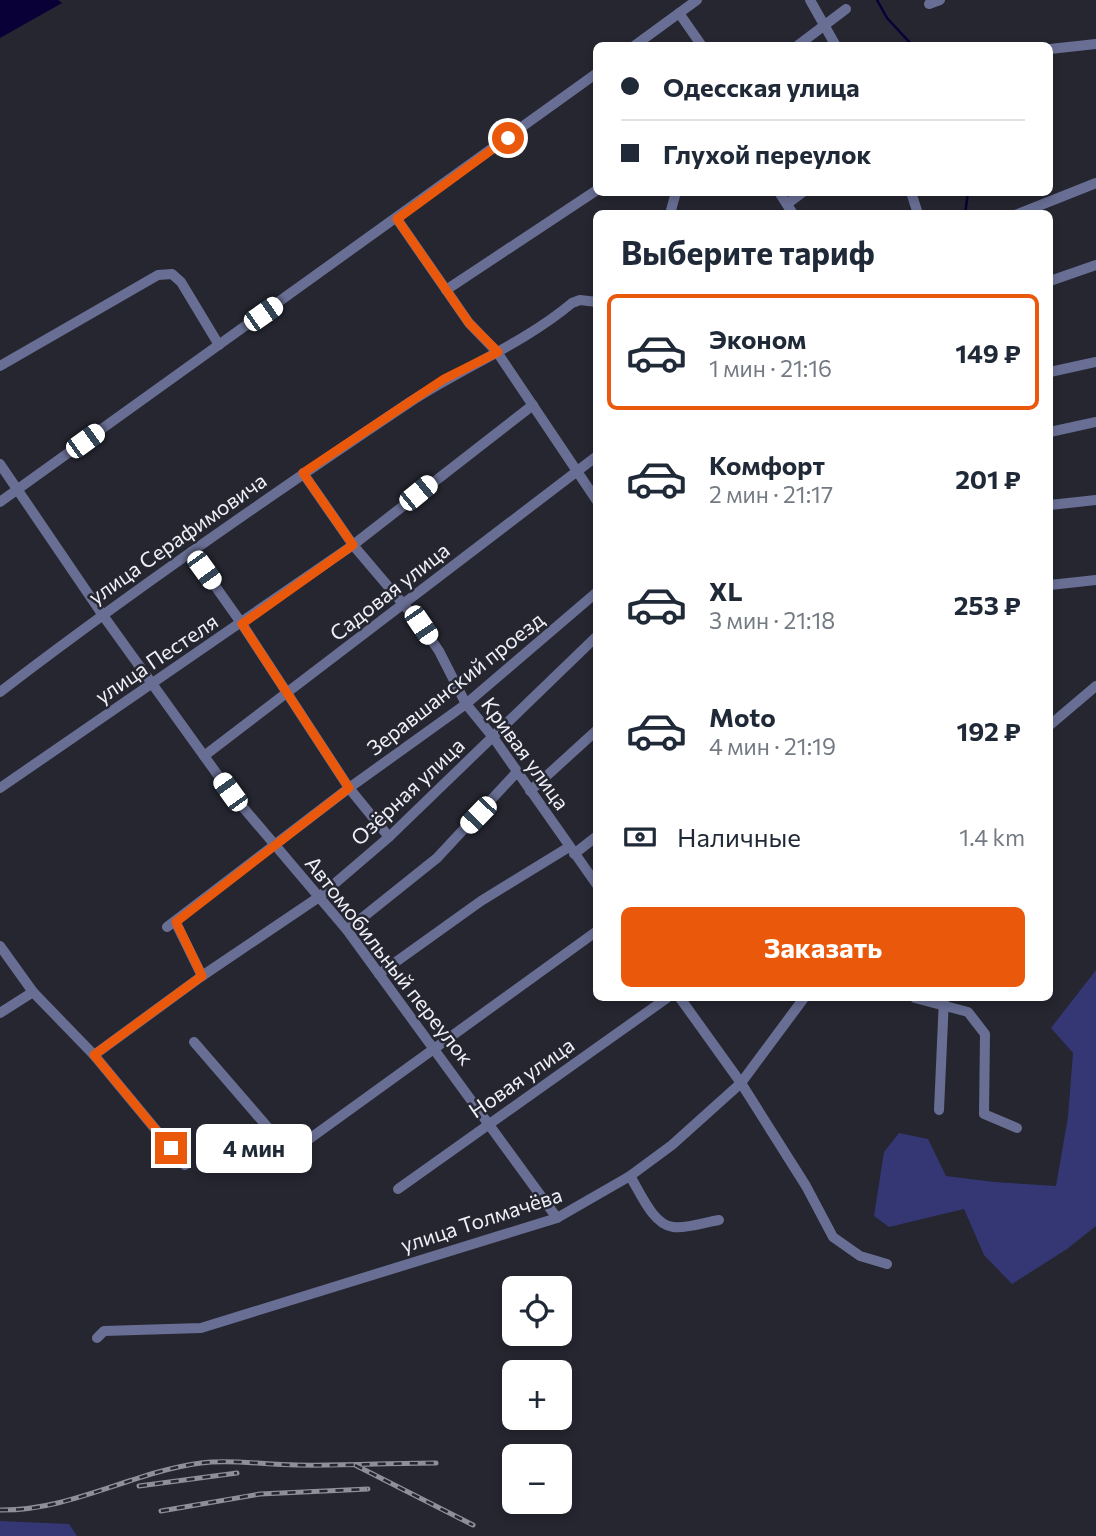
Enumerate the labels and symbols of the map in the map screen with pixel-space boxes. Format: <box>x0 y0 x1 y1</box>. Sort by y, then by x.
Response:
route start <box>492 122 524 154</box>
car <box>240 293 287 335</box>
car <box>62 420 109 462</box>
street label: улица Серафимовича <box>83 467 271 609</box>
car <box>396 472 441 514</box>
street label: Садовая улица <box>324 537 454 645</box>
car <box>184 547 225 593</box>
car <box>401 602 442 648</box>
street label: Зеравшанский проезд <box>362 606 548 760</box>
street label: улица Пестеля <box>90 608 222 708</box>
street label: Кривая улица <box>477 692 575 814</box>
street label: Озёрная улица <box>345 732 469 850</box>
car <box>210 769 251 815</box>
car <box>456 793 501 837</box>
street label: Автомобильный переулок <box>301 850 479 1070</box>
street label: Новая улица <box>464 1032 578 1122</box>
callout: 4 мин <box>196 1124 311 1172</box>
route end <box>155 1132 187 1164</box>
street label: улица Толмачёва <box>397 1181 565 1257</box>

